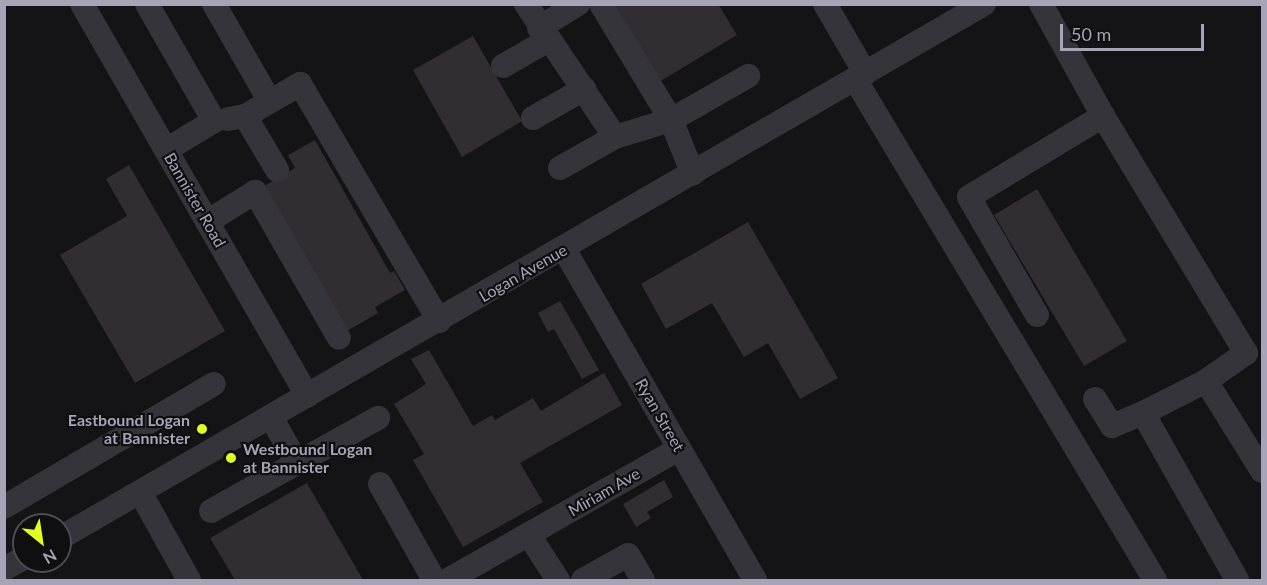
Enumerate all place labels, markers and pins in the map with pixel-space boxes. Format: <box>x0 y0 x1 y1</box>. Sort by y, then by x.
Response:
place label: Eastbound Logan at Bannister <box>68 410 190 448</box>
marker: Eastbound Logan at Bannister <box>195 422 209 436</box>
place label: Westbound Logan at Bannister <box>243 439 372 477</box>
marker: Westbound Logan at Bannister <box>224 451 238 465</box>

